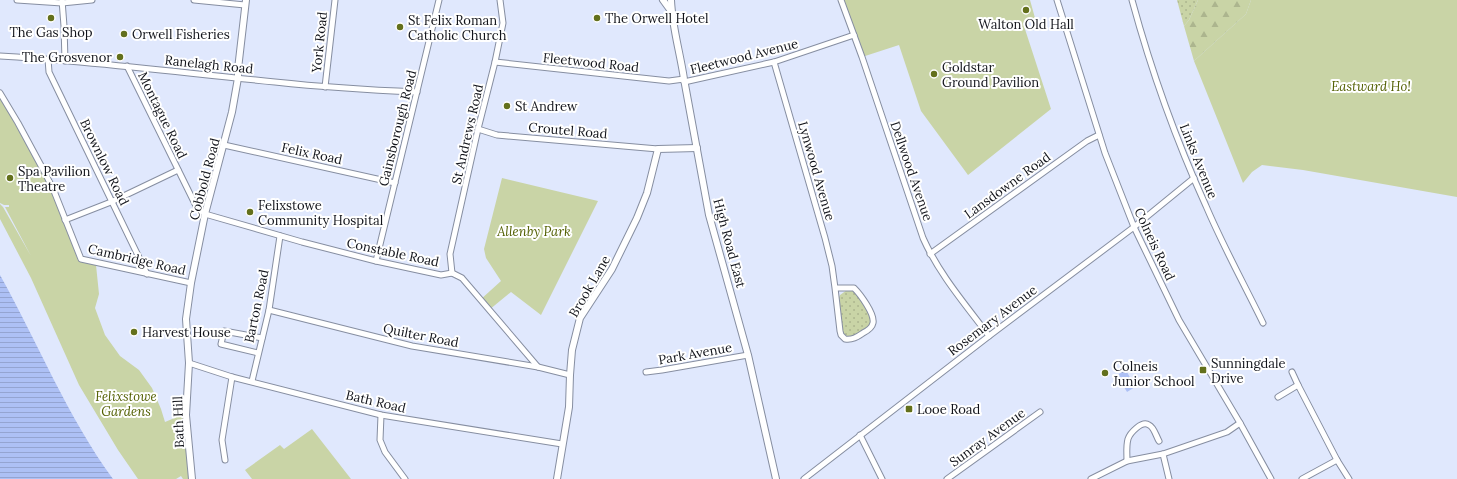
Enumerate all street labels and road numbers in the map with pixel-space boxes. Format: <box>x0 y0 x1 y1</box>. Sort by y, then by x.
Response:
street label: York Road <box>308 11 331 74</box>
street label: Fleetwood Avenue <box>688 35 800 78</box>
street label: Fleetwood Road <box>542 49 640 76</box>
street label: Ranelagh Road <box>164 51 254 78</box>
street label: Gainsborough Road <box>375 68 420 188</box>
street label: Montague Road <box>134 69 191 162</box>
street label: St Andrews Road <box>448 82 487 186</box>
street label: Brownlow Road <box>76 116 133 209</box>
street label: Croutel Road <box>528 119 608 142</box>
street label: Dellwood Avenue <box>886 119 937 223</box>
street label: Lynwood Avenue <box>794 120 839 223</box>
street label: Links Avenue <box>1176 121 1221 201</box>
street label: Cobbold Road <box>185 136 224 222</box>
street label: Felix Road <box>280 139 344 168</box>
street label: Lansdowne Road <box>961 148 1054 222</box>
street label: High Road East <box>709 197 750 290</box>
street label: Colneis Road <box>1130 205 1179 284</box>
street label: Constable Road <box>345 234 441 271</box>
street label: Cambridge Road <box>86 240 188 279</box>
street label: Brook Lane <box>565 252 614 320</box>
street label: Barton Road <box>240 268 273 344</box>
street label: Rosemary Avenue <box>944 281 1040 359</box>
street label: Quilter Road <box>382 320 460 351</box>
street label: Park Avenue <box>657 339 733 368</box>
street label: Bath Road <box>344 386 408 417</box>
street label: Bath Hill <box>169 395 188 448</box>
street label: Sunray Avenue <box>946 404 1028 471</box>

